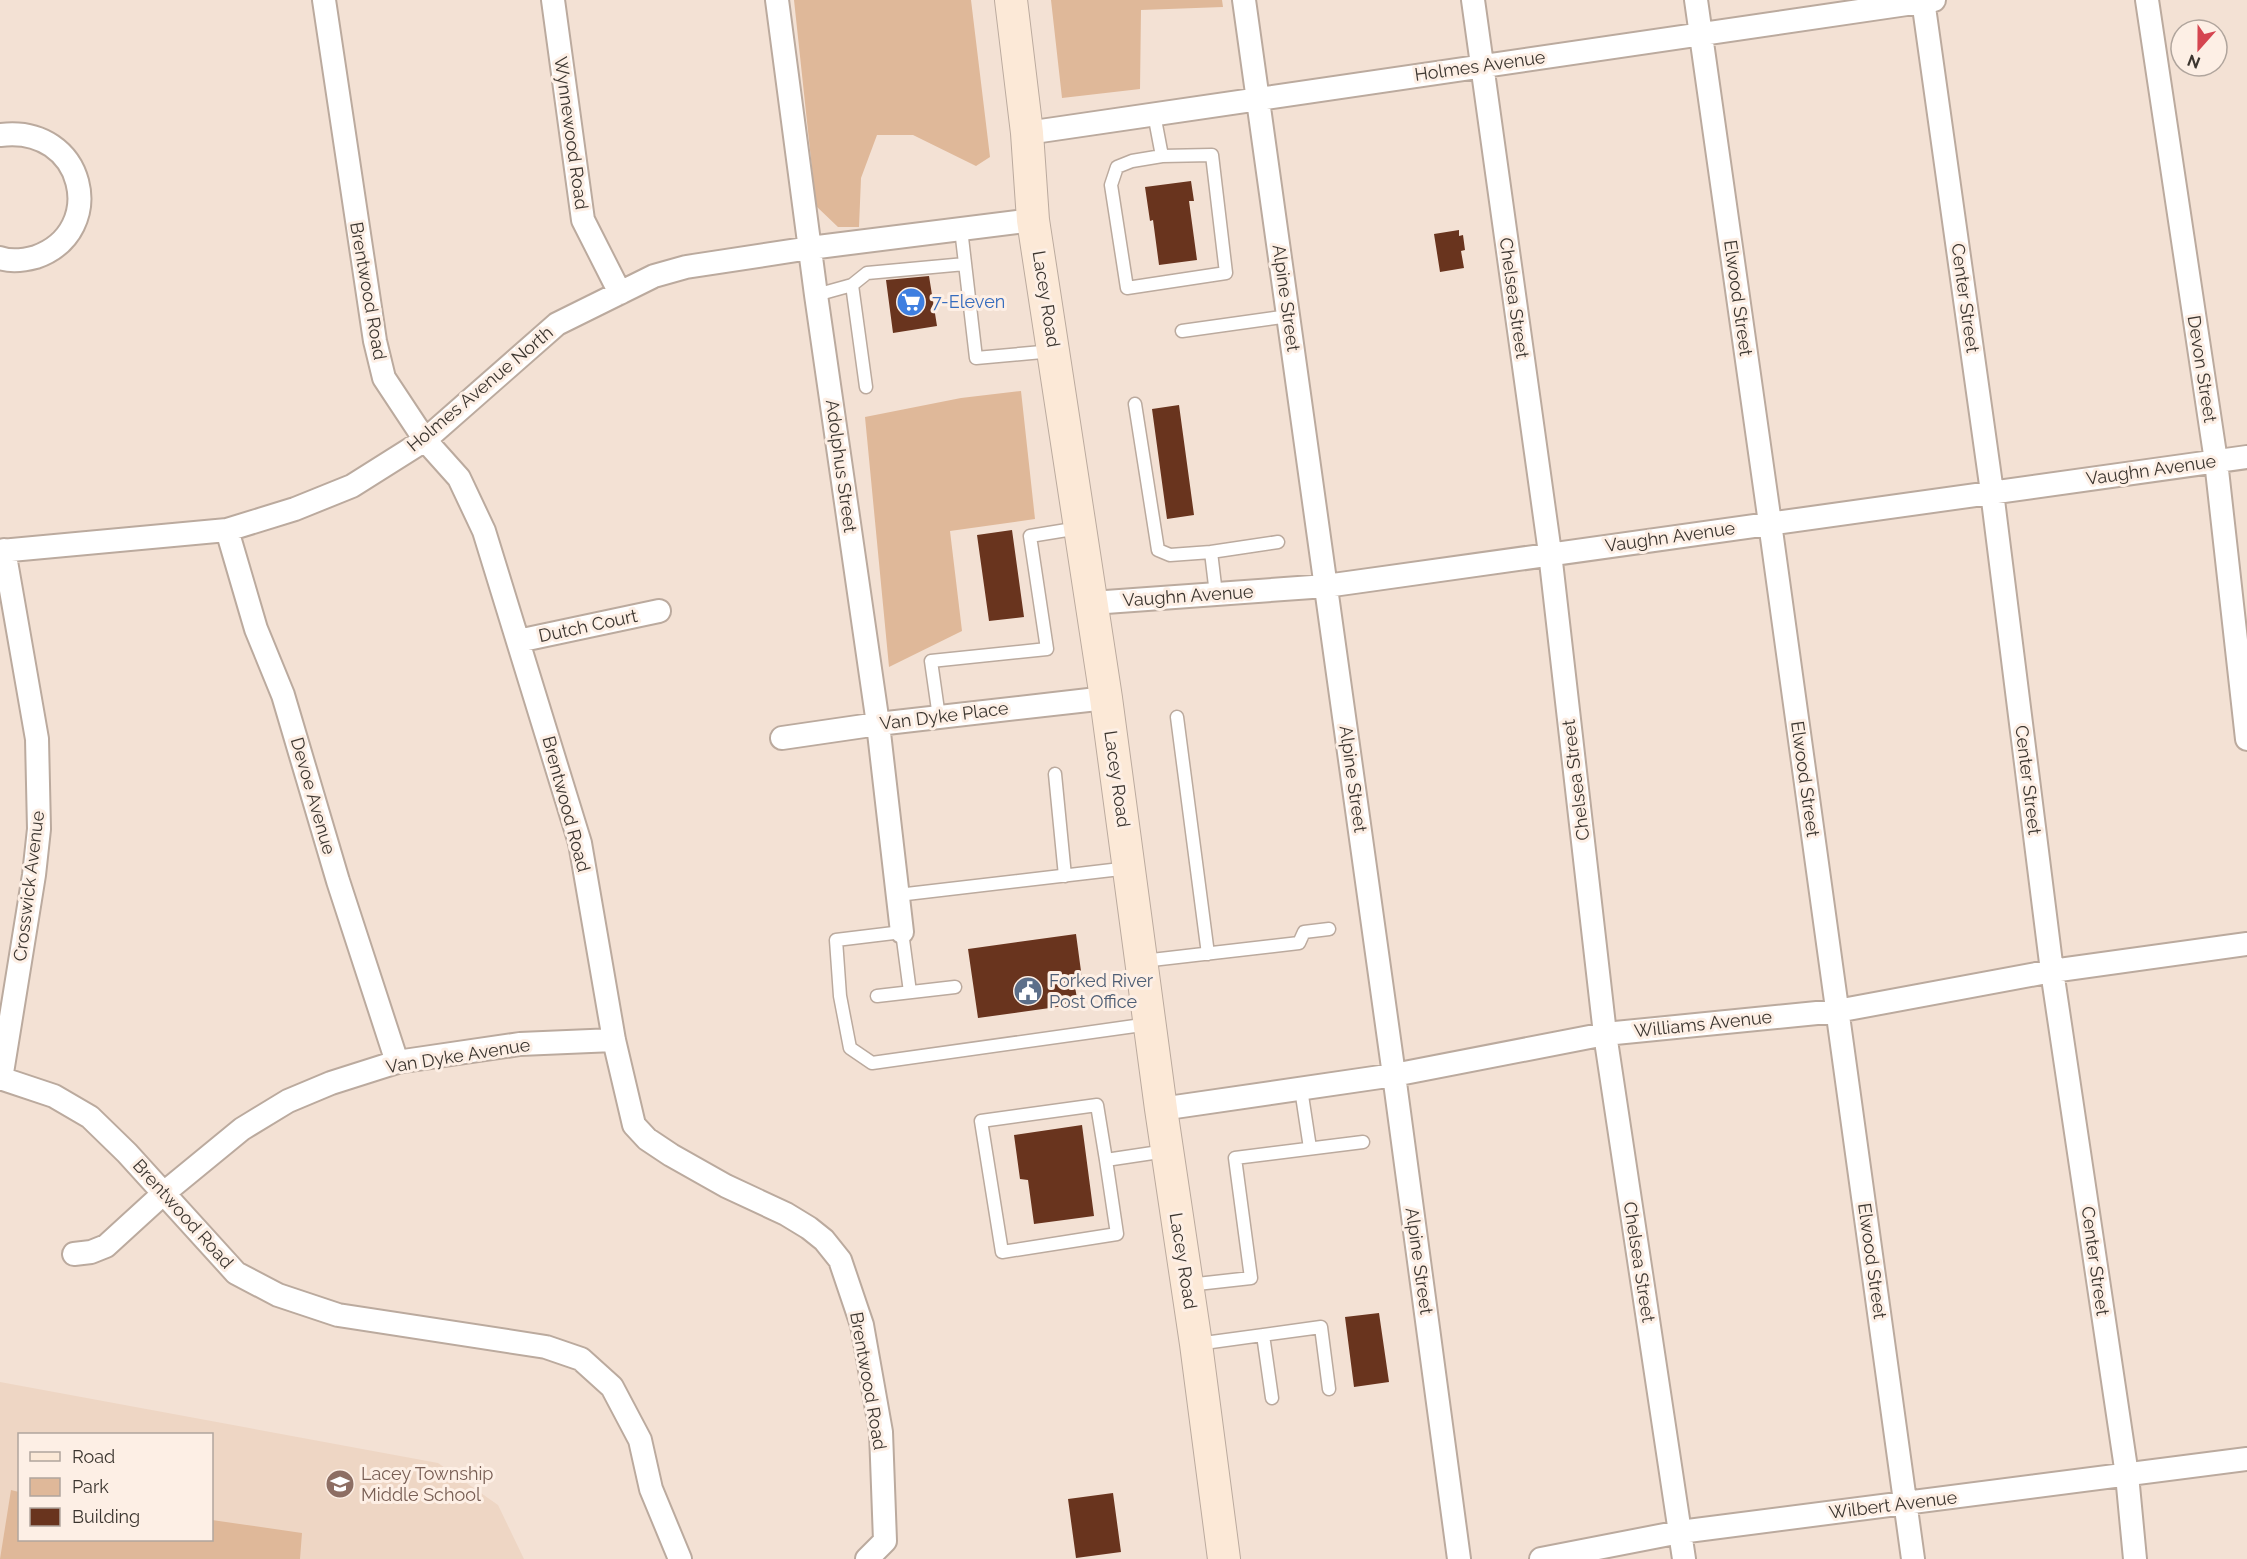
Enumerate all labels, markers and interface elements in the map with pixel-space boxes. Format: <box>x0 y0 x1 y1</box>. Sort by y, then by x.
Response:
north arrow <box>2169 18 2229 78</box>
street label: Holmes Avenue <box>1413 46 1547 85</box>
text: N <box>2185 50 2203 73</box>
street label: Wynnewood Road <box>550 55 593 211</box>
street label: Brentwood Road <box>346 220 391 362</box>
street label: Chelsea Street <box>1496 236 1533 360</box>
street label: Elwood Street <box>1720 239 1757 357</box>
street label: Center Street <box>1947 242 1984 354</box>
street label: Alpine Street <box>1269 243 1304 353</box>
street label: Lacey Road <box>1029 249 1064 349</box>
supermarket icon: 7-Eleven <box>895 286 927 318</box>
place label: 7-Eleven <box>932 291 1005 312</box>
street label: Devon Street <box>2184 314 2221 424</box>
street label: Holmes Avenue North <box>403 322 557 456</box>
street label: Adolphus Street <box>822 398 861 534</box>
street label: Vaughn Avenue <box>2085 450 2218 489</box>
street label: Vaughn Avenue <box>1604 517 1737 556</box>
street label: Vaughn Avenue <box>1122 580 1255 611</box>
street label: Dutch Court <box>537 605 639 646</box>
street label: Van Dyke Place <box>879 697 1010 734</box>
street label: Chelsea Street <box>1558 718 1593 842</box>
street label: Elwood Street <box>1787 720 1824 838</box>
street label: Alpine Street <box>1336 724 1371 834</box>
street label: Center Street <box>2011 724 2046 836</box>
street label: Lacey Road <box>1100 729 1135 829</box>
street label: Brentwood Road <box>538 734 595 874</box>
street label: Devoe Avenue <box>287 735 340 857</box>
street label: Crosswick Avenue <box>9 809 48 962</box>
place label: Forked River Post Office <box>1049 970 1154 1012</box>
public building icon: Forked River Post Office <box>1012 975 1044 1007</box>
street label: Williams Avenue <box>1633 1006 1773 1041</box>
street label: Van Dyke Avenue <box>384 1034 532 1077</box>
street label: Brentwood Road <box>129 1155 238 1273</box>
street label: Chelsea Street <box>1620 1200 1659 1324</box>
street label: Elwood Street <box>1854 1202 1891 1320</box>
street label: Center Street <box>2077 1205 2114 1317</box>
street label: Alpine Street <box>1402 1206 1437 1316</box>
street label: Lacey Road <box>1166 1211 1201 1311</box>
street label: Brentwood Road <box>846 1310 891 1452</box>
legend <box>18 1433 213 1541</box>
text: Road <box>72 1446 115 1467</box>
place label: Lacey Township Middle School <box>361 1463 493 1505</box>
school or university icon: Lacey Township Middle School <box>324 1468 356 1500</box>
text: Park <box>72 1476 109 1497</box>
street label: Wilbert Avenue <box>1828 1486 1959 1523</box>
text: Building <box>72 1506 140 1527</box>

